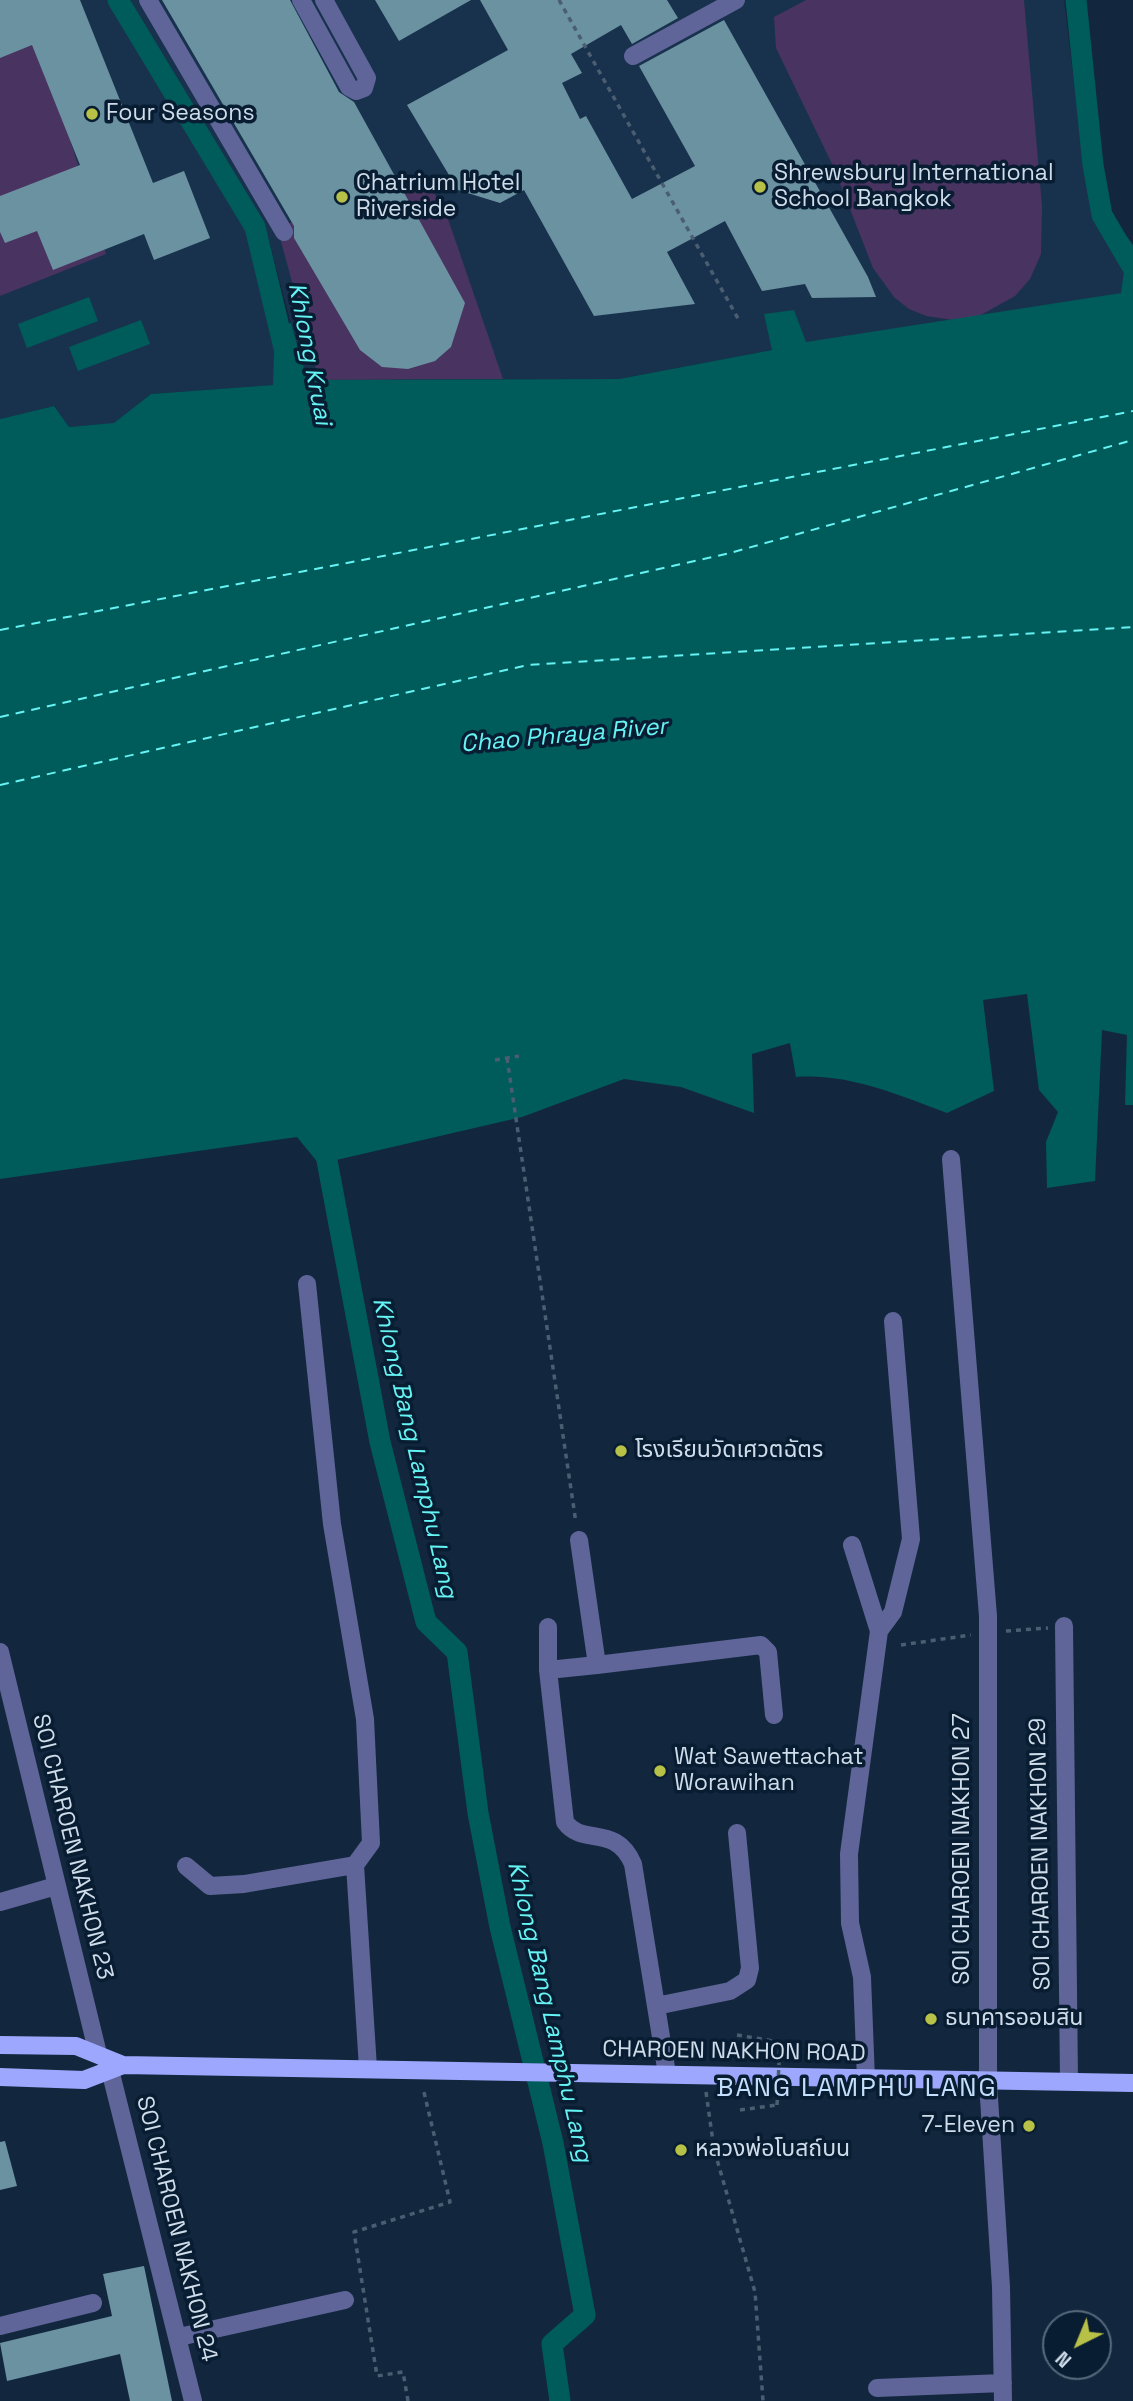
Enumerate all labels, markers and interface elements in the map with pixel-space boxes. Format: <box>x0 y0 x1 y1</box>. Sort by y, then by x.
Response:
place label: Four Seasons <box>106 100 255 128</box>
marker: Four Seasons <box>84 106 100 122</box>
place label: Shrewsbury International School Bangkok <box>774 160 1054 214</box>
place label: Chatrium Hotel Riverside <box>356 170 520 224</box>
marker: Shrewsbury International School Bangkok <box>752 179 768 195</box>
marker: Chatrium Hotel Riverside <box>334 189 350 205</box>
water label: Khlong Kruai <box>281 280 337 428</box>
water label: Chao Phraya River <box>460 713 668 759</box>
water label: Khlong Bang Lamphu Lang <box>365 1295 463 1601</box>
place label: โรงเรียนวัดเศวตฉัตร <box>635 1437 823 1465</box>
marker: โรงเรียนวัดเศวตฉัตร <box>613 1443 629 1459</box>
street label: SOI CHAROEN NAKHON 23 <box>26 1711 118 1983</box>
street label: SOI CHAROEN NAKHON 27 <box>949 1713 977 1985</box>
street label: SOI CHAROEN NAKHON 29 <box>1025 1717 1057 1991</box>
place label: Wat Sawettachat Worawihan <box>674 1744 864 1798</box>
marker: Wat Sawettachat Worawihan <box>652 1763 668 1779</box>
water label: Khlong Bang Lamphu Lang <box>500 1859 598 2165</box>
place label: ธนาคารออมสิน <box>945 2005 1083 2033</box>
marker: ธนาคารออมสิน <box>923 2011 939 2027</box>
street label: CHAROEN NAKHON ROAD <box>602 2036 866 2068</box>
district label: BANG LAMPHU LANG <box>718 2073 996 2105</box>
street label: SOI CHAROEN NAKHON 24 <box>130 2094 222 2364</box>
place label: 7-Eleven <box>922 2112 1015 2140</box>
marker: 7-Eleven <box>1021 2118 1037 2134</box>
place label: หลวงพ่อโบสถ์บน <box>695 2136 850 2164</box>
marker: หลวงพ่อโบสถ์บน <box>673 2142 689 2158</box>
north arrow <box>1042 2310 1112 2380</box>
text: N <box>1051 2346 1077 2373</box>

